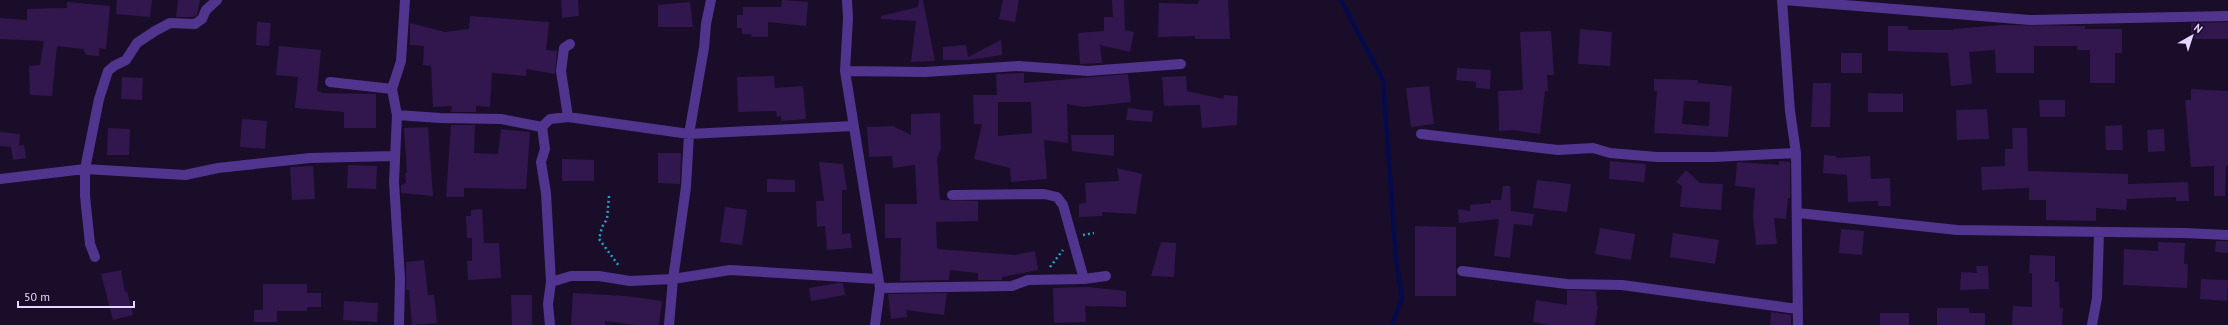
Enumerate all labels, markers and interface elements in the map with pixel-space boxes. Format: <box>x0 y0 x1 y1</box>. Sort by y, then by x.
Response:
north arrow <box>2172 16 2212 56</box>
text: N <box>2191 21 2206 36</box>
scale bar <box>18 283 134 309</box>
text: 50 m <box>24 289 50 304</box>

